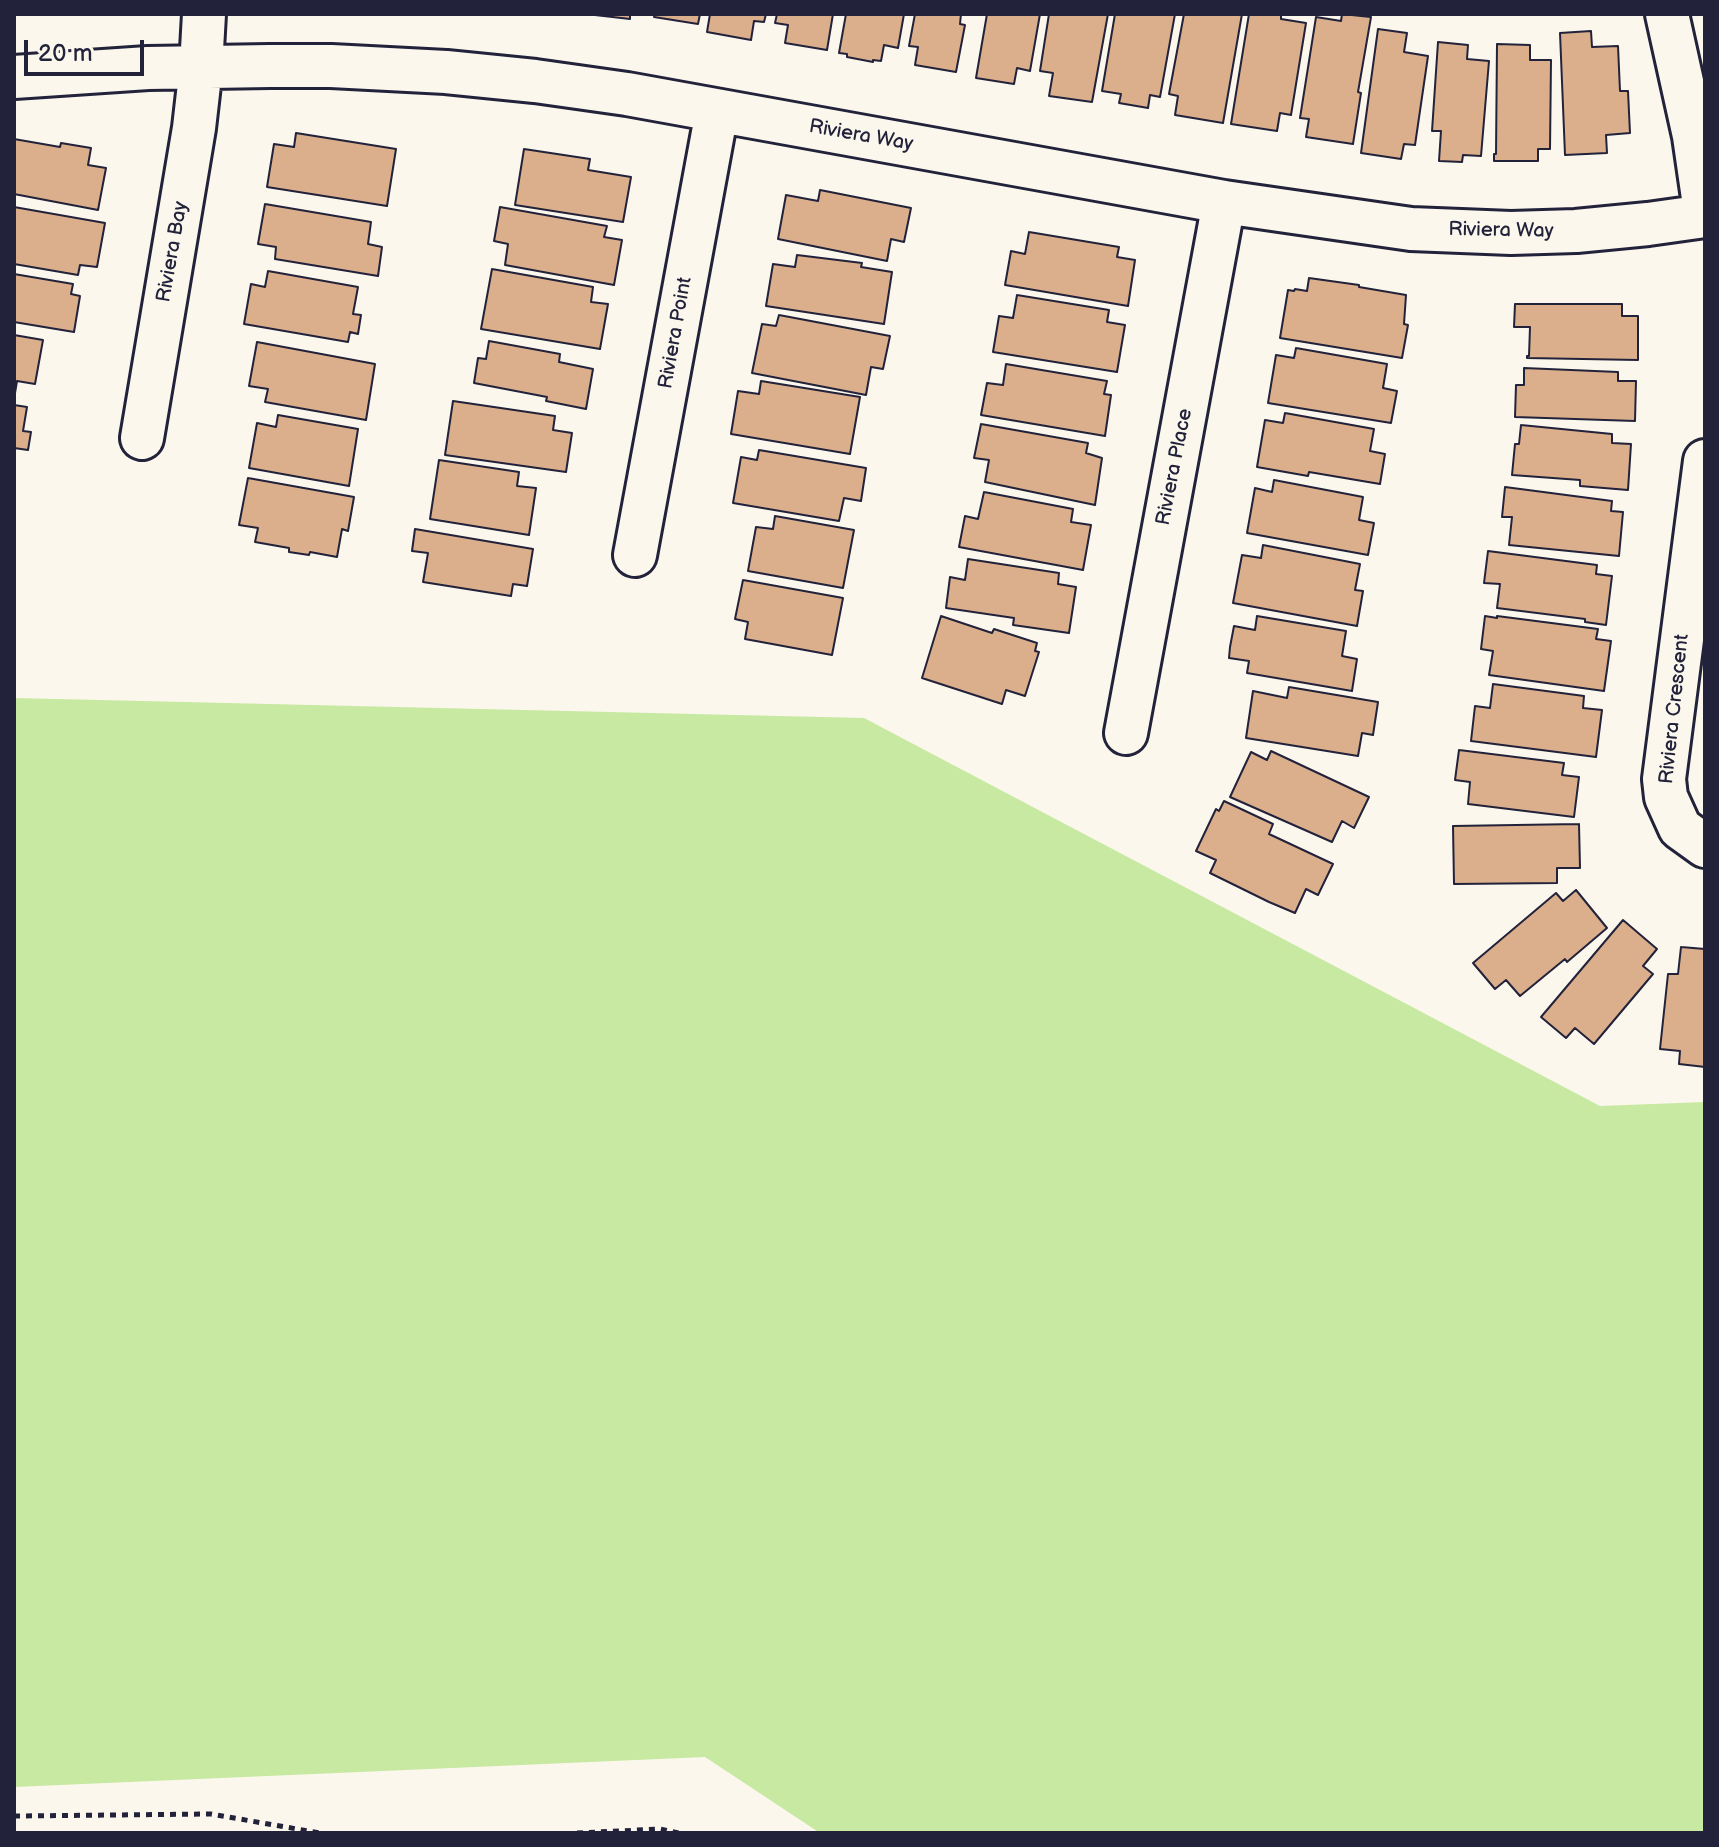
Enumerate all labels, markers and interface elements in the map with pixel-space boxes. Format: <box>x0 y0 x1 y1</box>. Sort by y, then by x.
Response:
scale bar <box>28 24 148 74</box>
text: 20 m <box>38 39 93 68</box>
street label: Riviera Way <box>807 115 915 157</box>
street label: Riviera Bay <box>152 200 194 304</box>
street label: Riviera Way <box>1448 218 1554 244</box>
street label: Riviera Point <box>654 275 698 391</box>
street label: Riviera Place <box>1152 406 1198 528</box>
street label: Riviera Crescent <box>1655 633 1695 785</box>

